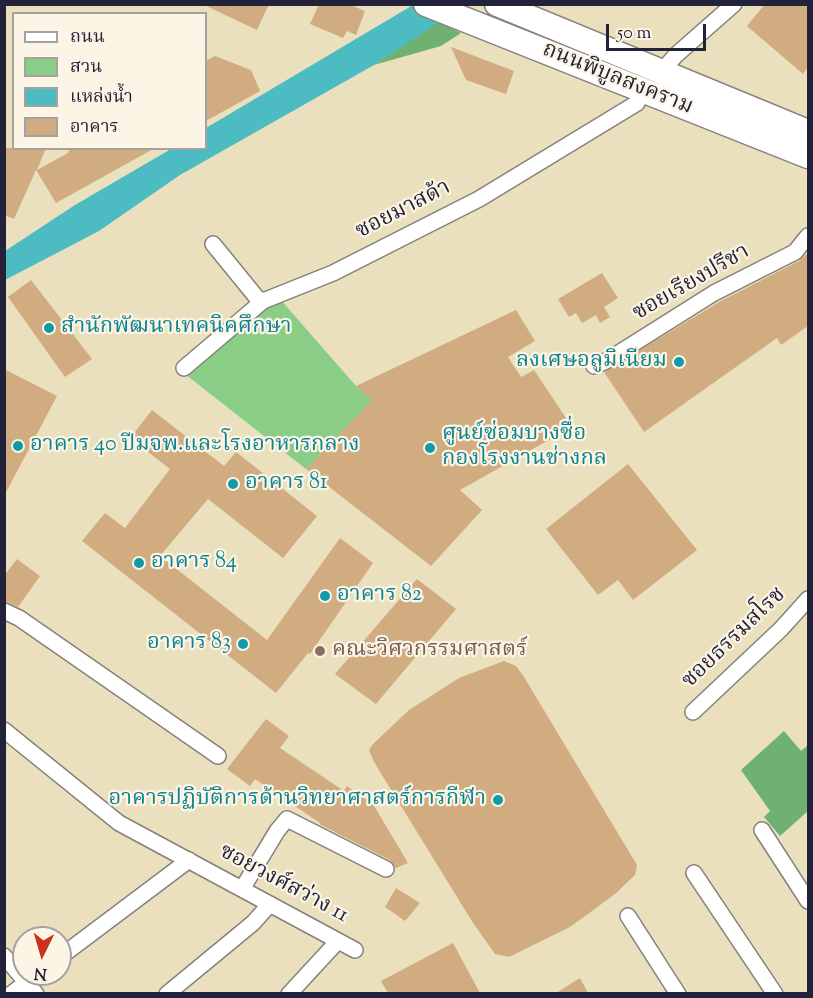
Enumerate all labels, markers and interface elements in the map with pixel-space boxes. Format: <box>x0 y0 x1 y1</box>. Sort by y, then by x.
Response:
legend <box>12 12 207 150</box>
scale bar <box>609 12 710 50</box>
text: 50 m <box>617 21 651 47</box>
text: ถนน <box>70 25 105 51</box>
street label: ถนนพิบูลสงคราม <box>538 38 696 122</box>
text: สวน <box>70 55 102 81</box>
text: แหล่งน้ำ <box>70 85 133 111</box>
text: อาคาร <box>70 115 119 141</box>
street label: ซอยมาสด้า <box>352 176 456 246</box>
street label: ซอยเรียงปรีชา <box>629 240 755 328</box>
place label: สำนักพัฒนาเทคนิคศึกษา <box>61 315 292 341</box>
marker: สำนักพัฒนาเทคนิคศึกษา <box>42 321 56 335</box>
place label: ลงเศษอลูมิเนียม <box>516 349 667 375</box>
marker: ลงเศษอลูมิเนียม <box>672 355 686 369</box>
place label: ศูนย์ซ่อมบางซื่อ กองโรงงานช่างกล <box>442 422 607 474</box>
place label: อาคาร 40 ปีมจพ.และโรงอาหารกลาง <box>30 433 360 459</box>
marker: อาคาร 40 ปีมจพ.และโรงอาหารกลาง <box>11 439 25 453</box>
marker: ศูนย์ซ่อมบางซื่อ กองโรงงานช่างกล <box>423 441 437 455</box>
place label: อาคาร 81 <box>245 471 327 497</box>
marker: อาคาร 81 <box>226 477 240 491</box>
place label: อาคาร 84 <box>151 550 237 576</box>
marker: อาคาร 84 <box>132 556 146 570</box>
place label: อาคาร 82 <box>337 583 422 609</box>
street label: ซอยธรรมสโรช <box>678 583 792 695</box>
marker: อาคาร 82 <box>318 589 332 603</box>
place label: อาคาร 83 <box>147 631 231 657</box>
marker: อาคาร 83 <box>236 637 250 651</box>
place label: คณะวิศวกรรมศาสตร์ <box>332 638 527 664</box>
marker: คณะวิศวกรรมศาสตร์ <box>313 644 327 658</box>
place label: อาคารปฏิบัติการด้านวิทยาศาสตร์การกีฬา <box>108 787 486 813</box>
marker: อาคารปฏิบัติการด้านวิทยาศาสตร์การกีฬา <box>491 793 505 807</box>
street label: ซอยวงศ์สว่าง 11 <box>214 840 352 930</box>
north arrow <box>12 926 72 986</box>
text: N <box>33 960 48 984</box>

